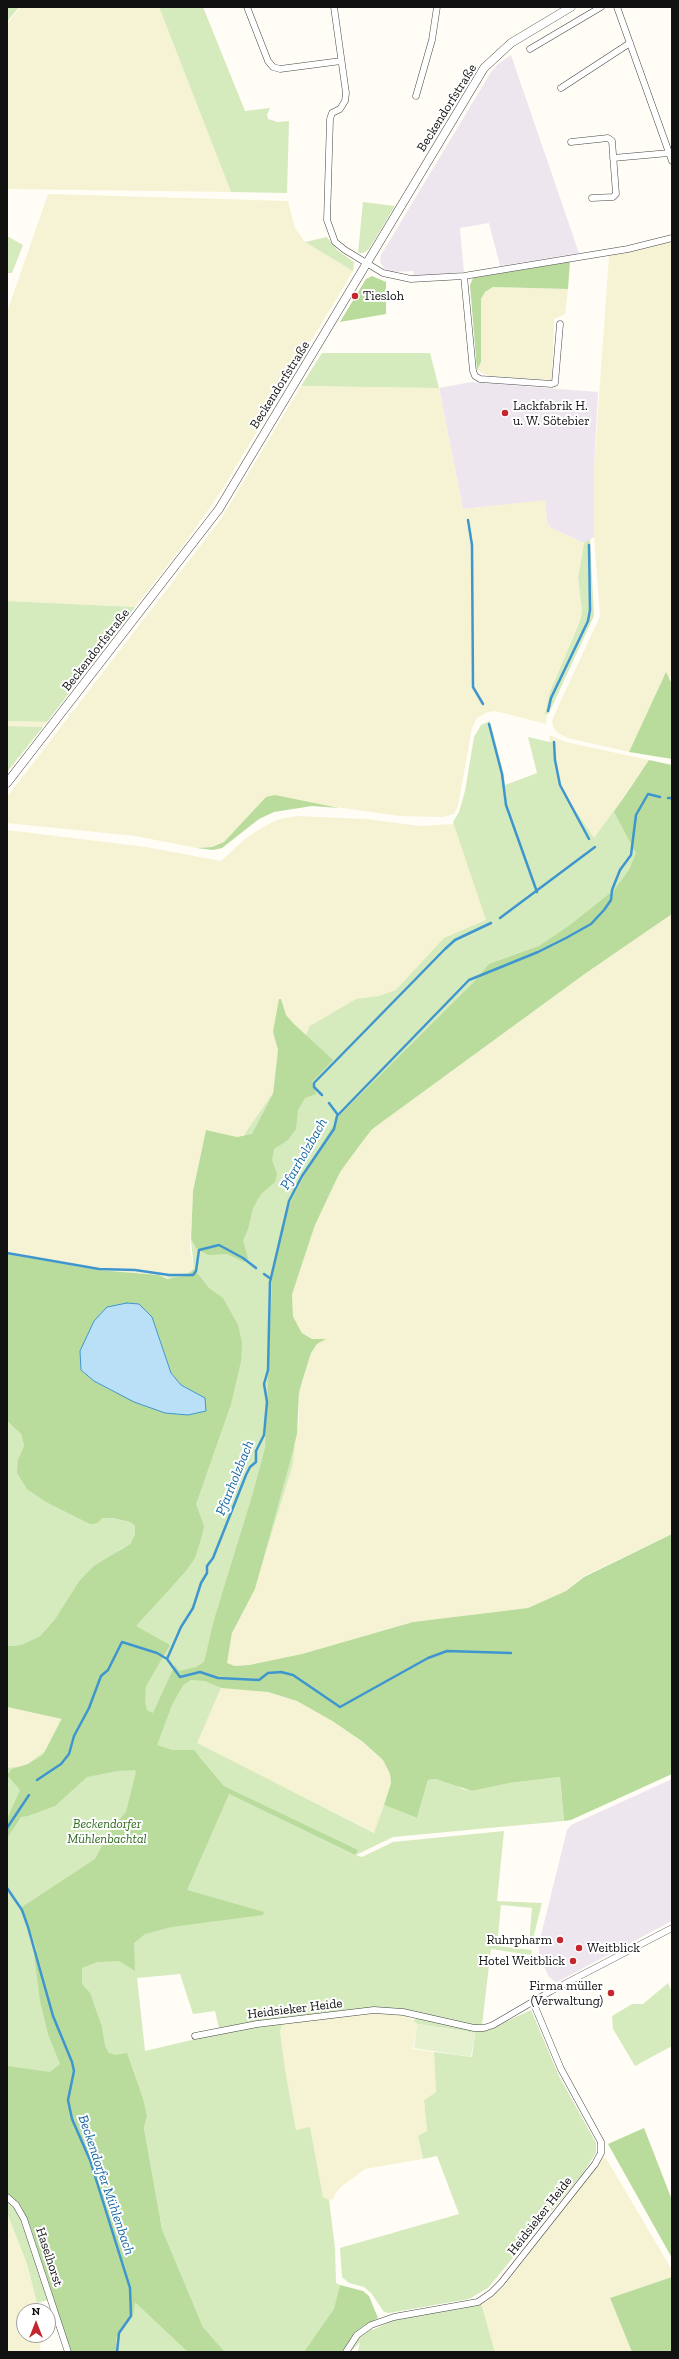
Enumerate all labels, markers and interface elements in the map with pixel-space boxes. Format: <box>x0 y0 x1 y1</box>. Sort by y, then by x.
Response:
street label: Beckendorfstraße <box>414 61 480 155</box>
place label: Tiesloh <box>363 288 404 304</box>
marker: Tiesloh <box>350 291 360 301</box>
street label: Beckendorfstraße <box>247 338 313 432</box>
place label: Lackfabrik H. u. W. Sötebier <box>513 398 590 429</box>
marker: Lackfabrik H. u. W. Sötebier <box>500 408 510 418</box>
street label: Beckendorfstraße <box>59 606 133 694</box>
water label: Pfarrholzbach <box>277 1115 331 1193</box>
water label: Pfarrholzbach <box>212 1438 258 1518</box>
park label: Beckendorfer Mühlenbachtal <box>67 1816 147 1847</box>
place label: Ruhrpharm <box>487 1932 552 1948</box>
marker: Ruhrpharm <box>555 1935 565 1945</box>
place label: Weitblick <box>587 1940 640 1956</box>
marker: Weitblick <box>574 1943 584 1953</box>
place label: Hotel Weitblick <box>479 1953 565 1969</box>
marker: Hotel Weitblick <box>568 1956 578 1966</box>
place label: Firma müller (Verwaltung) <box>529 1978 603 2009</box>
marker: Firma müller (Verwaltung) <box>606 1988 616 1998</box>
street label: Heidsieker Heide <box>247 1995 343 2023</box>
water label: Beckendorfer Mühlenbach <box>74 2113 138 2257</box>
street label: Heidsieker Heide <box>504 2174 576 2258</box>
street label: Haselhorst <box>32 2226 66 2288</box>
north arrow <box>16 2303 56 2343</box>
text: N <box>32 2305 40 2318</box>

